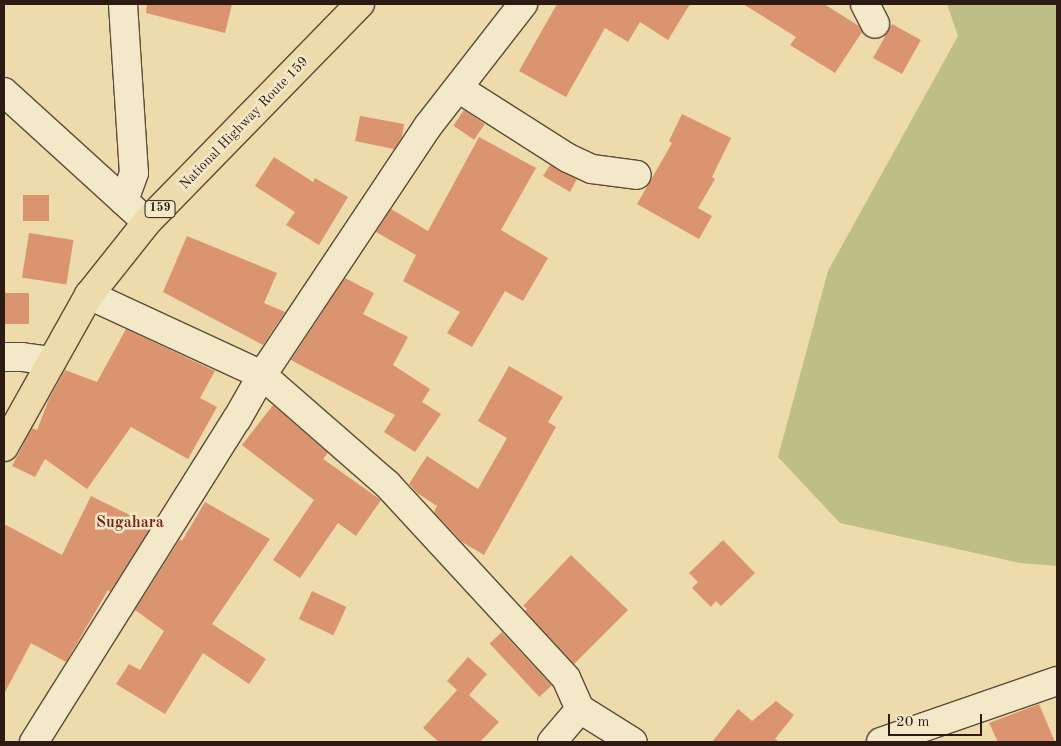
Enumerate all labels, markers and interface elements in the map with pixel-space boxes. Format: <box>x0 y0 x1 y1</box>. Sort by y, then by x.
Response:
street label: National Highway Route 159 <box>176 53 312 193</box>
road number: 159 <box>144 200 176 218</box>
district label: Sugahara <box>96 513 164 533</box>
scale bar <box>891 704 985 736</box>
text: 20 m <box>896 715 930 730</box>

